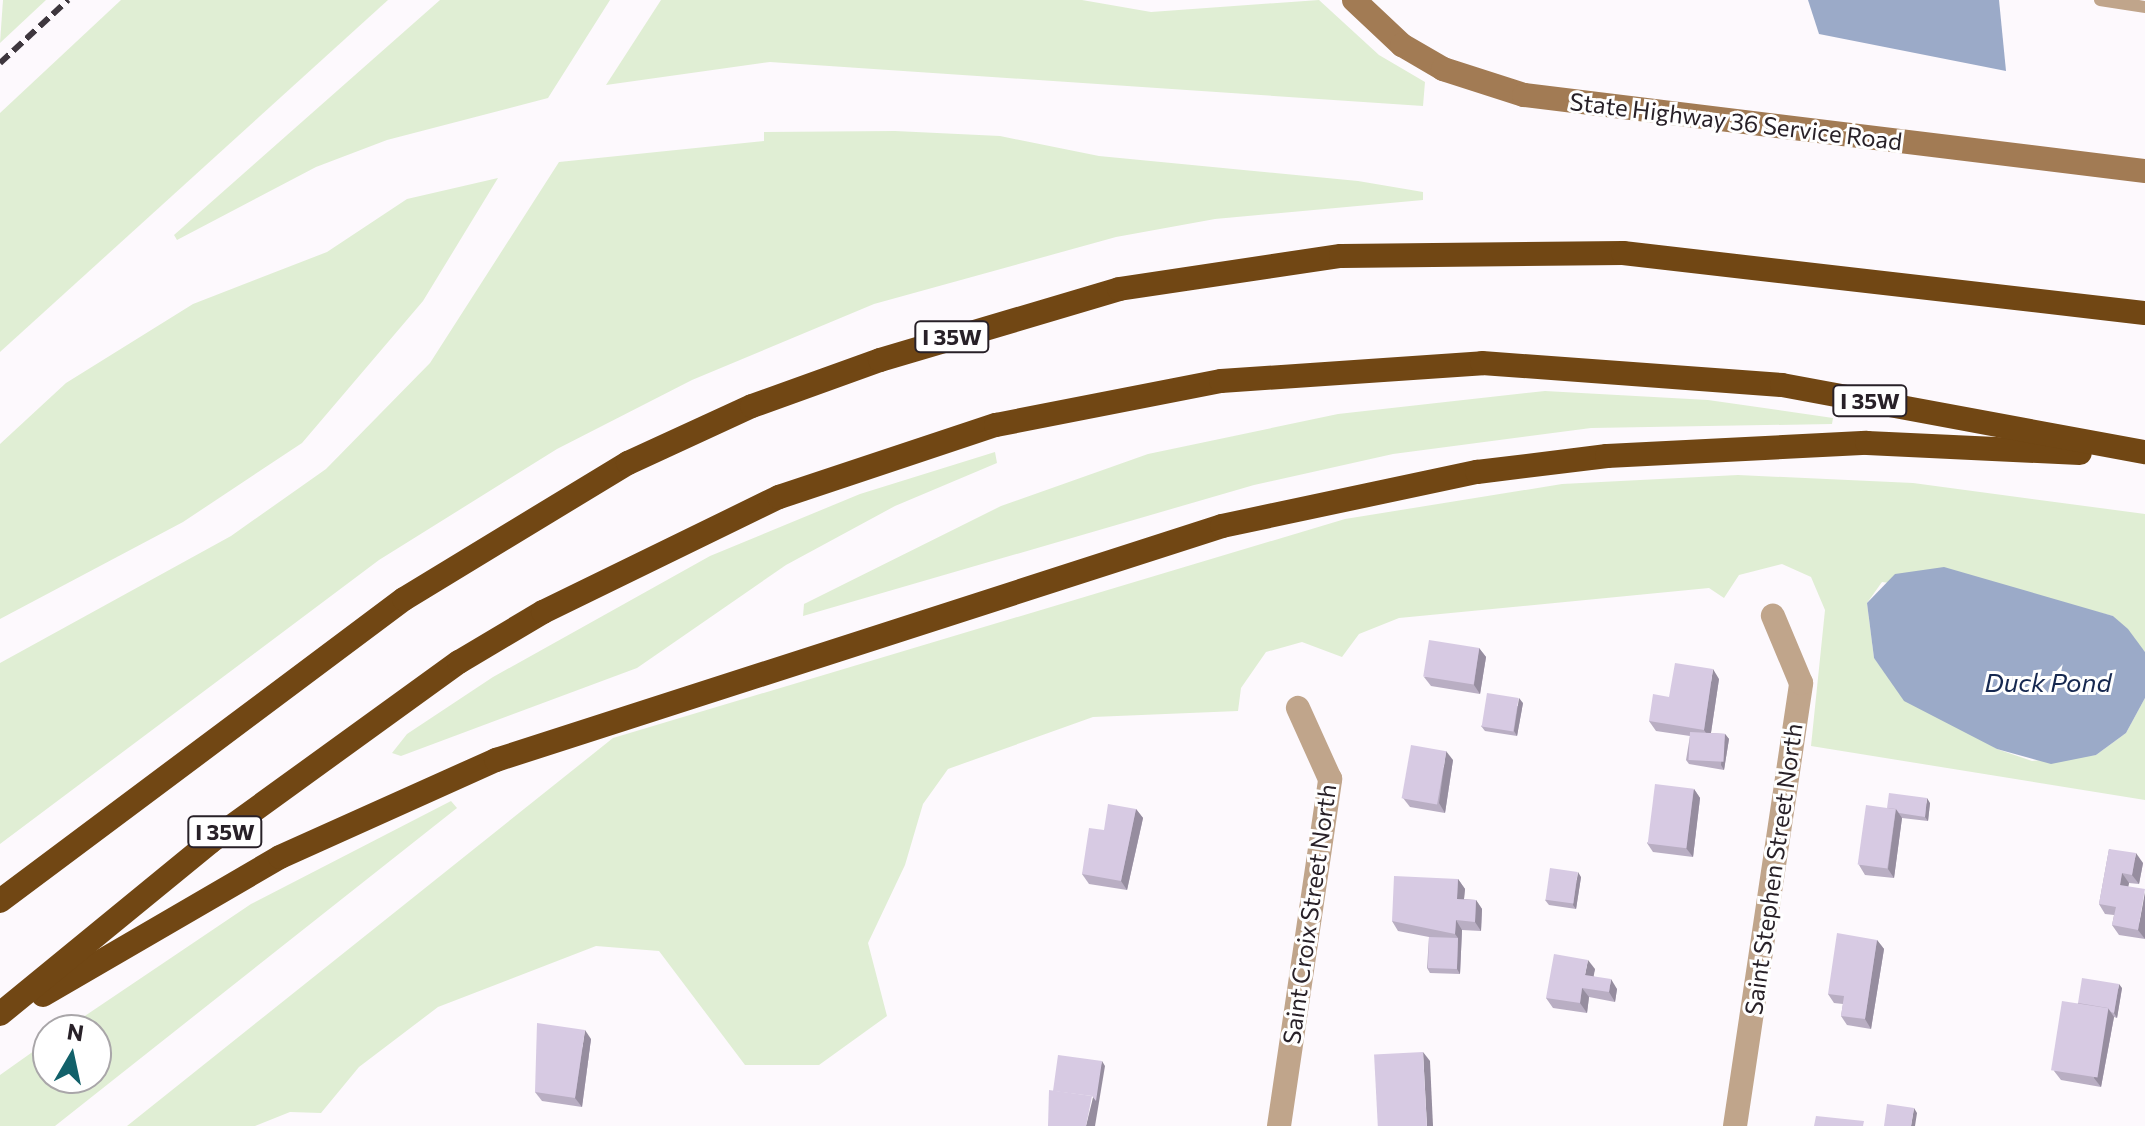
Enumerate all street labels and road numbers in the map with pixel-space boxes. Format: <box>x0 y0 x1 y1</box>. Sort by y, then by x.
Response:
street label: State Highway 36 Service Road <box>1568 86 1904 156</box>
road number: I 35W <box>914 319 990 355</box>
road number: I 35W <box>1832 383 1908 419</box>
street label: Saint Stephen Street North <box>1738 721 1808 1017</box>
street label: Saint Croix Street North <box>1276 782 1342 1046</box>
road number: I 35W <box>187 814 263 850</box>

